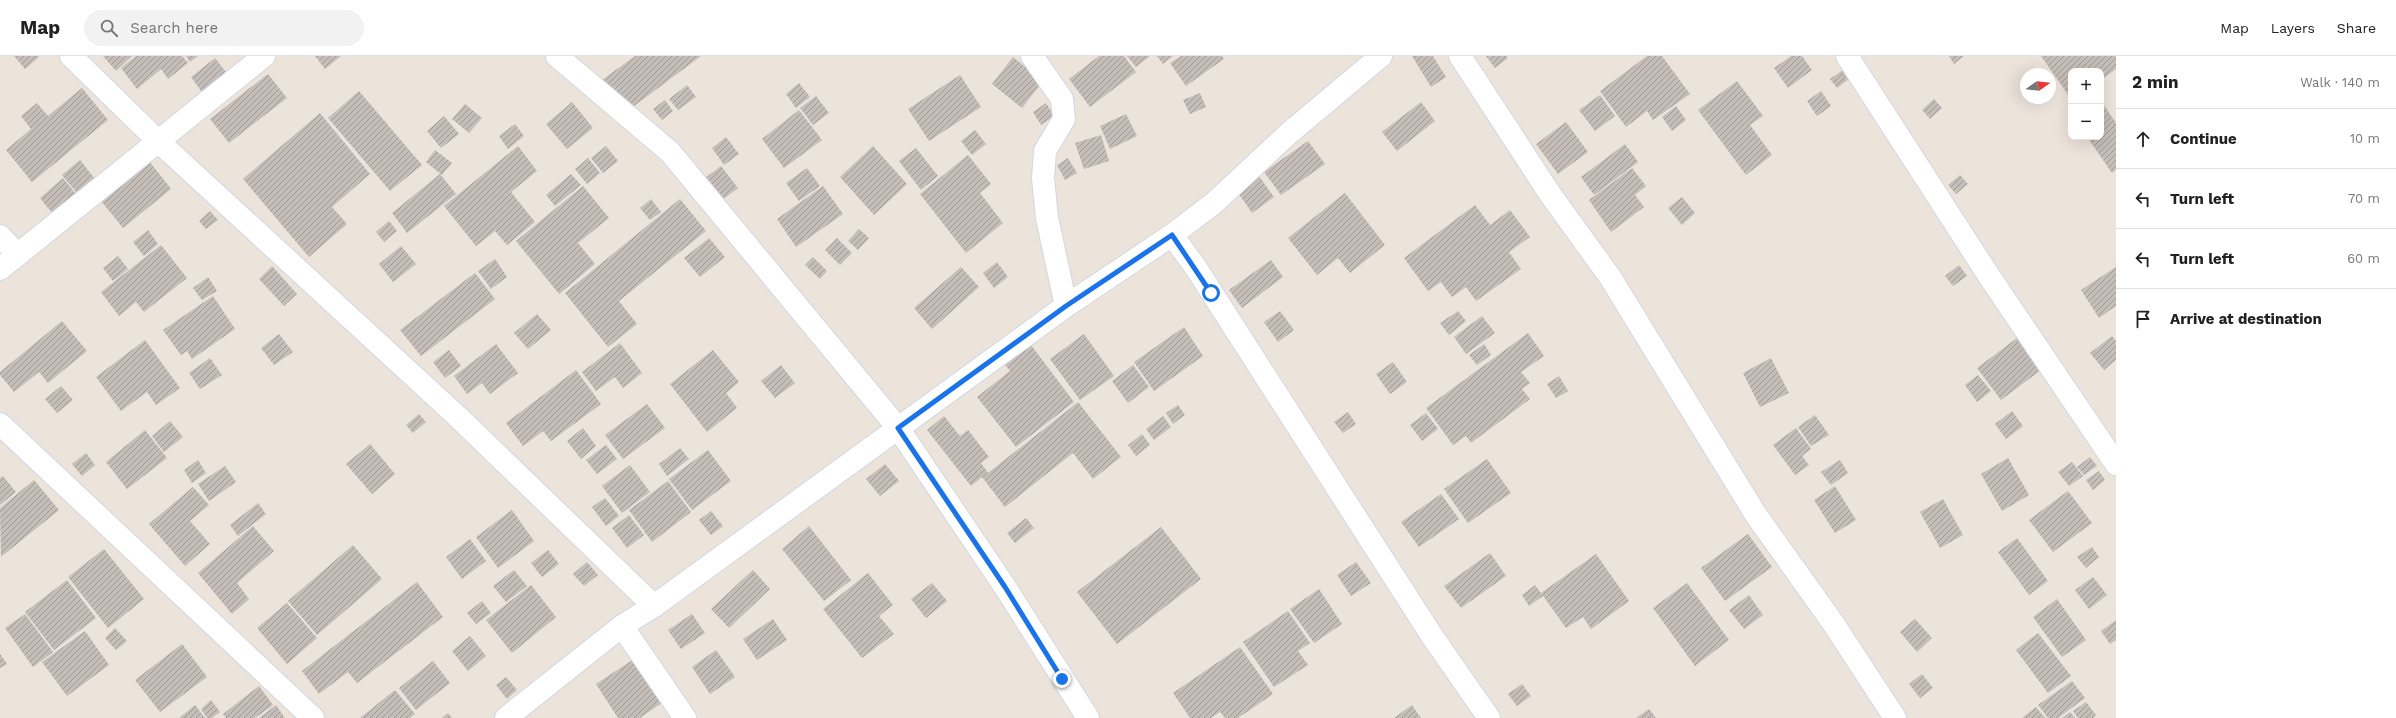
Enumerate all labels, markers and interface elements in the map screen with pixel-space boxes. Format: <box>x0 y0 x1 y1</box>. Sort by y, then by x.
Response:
search box <box>84 10 364 46</box>
text: Map <box>20 16 60 39</box>
icon: search <box>98 17 120 39</box>
text: Search here <box>130 19 218 37</box>
text: Map <box>2220 20 2249 36</box>
text: Layers <box>2271 20 2315 36</box>
text: Share <box>2337 20 2376 36</box>
north arrow <box>2020 68 2056 104</box>
map controls <box>2068 68 2104 140</box>
button: + <box>2068 68 2104 104</box>
text: 2 min <box>2132 72 2178 92</box>
text: Walk · 140 m <box>2300 75 2380 90</box>
button: − <box>2068 104 2104 140</box>
icon: ahead <box>2132 128 2154 150</box>
text: Continue <box>2170 130 2237 148</box>
text: 10 m <box>2350 131 2380 146</box>
icon: left <box>2132 188 2154 210</box>
text: Turn left <box>2170 190 2234 208</box>
text: 70 m <box>2348 191 2380 206</box>
icon: left <box>2132 248 2154 270</box>
text: Turn left <box>2170 250 2234 268</box>
text: 60 m <box>2347 251 2380 266</box>
route start <box>1202 284 1220 302</box>
icon: arrive <box>2132 308 2154 330</box>
text: Arrive at destination <box>2170 310 2322 328</box>
route end <box>1053 670 1071 688</box>

